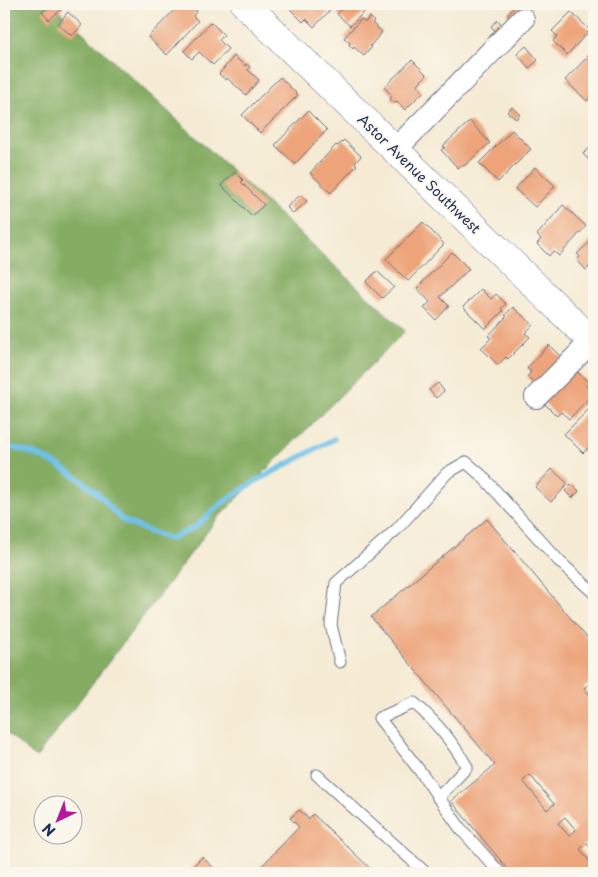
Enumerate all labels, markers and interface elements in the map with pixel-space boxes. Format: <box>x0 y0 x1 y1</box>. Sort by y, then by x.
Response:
street label: Astor Avenue Southwest <box>353 109 486 238</box>
north arrow <box>32 794 82 844</box>
text: N <box>38 818 60 841</box>

